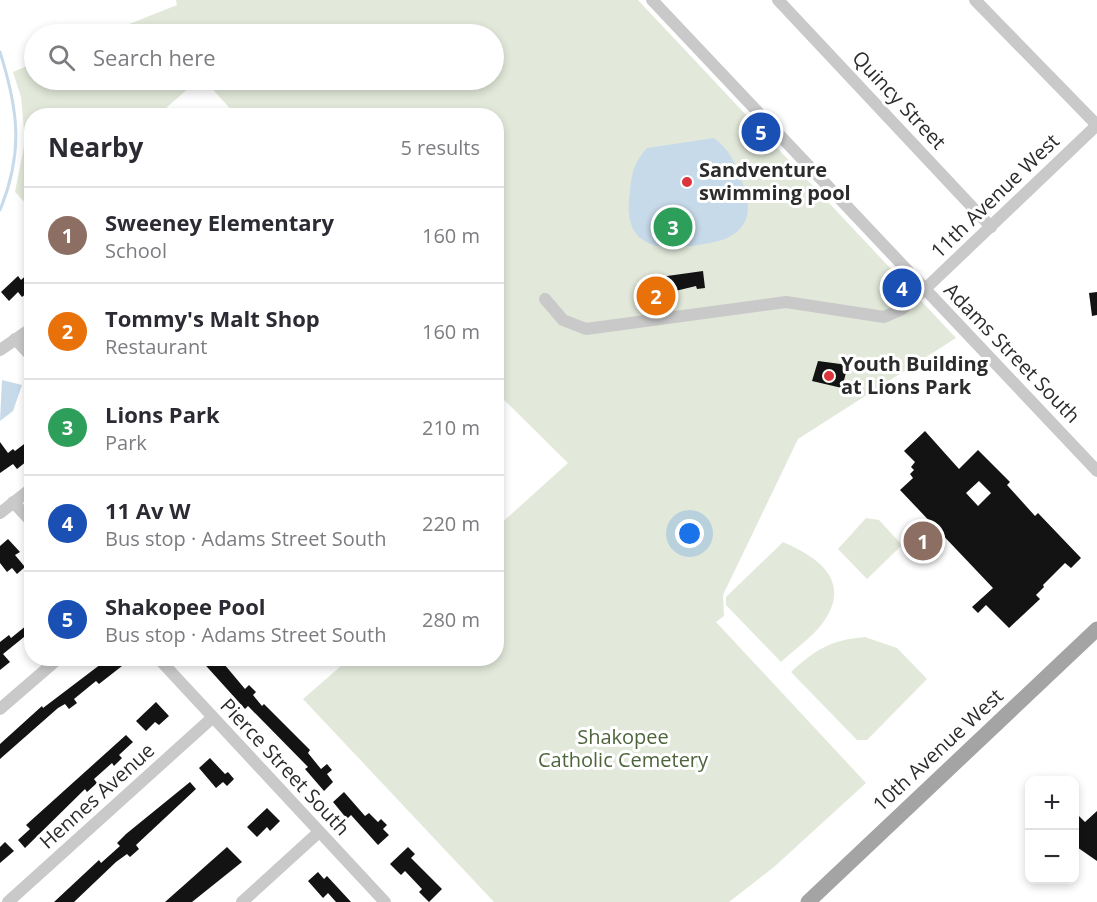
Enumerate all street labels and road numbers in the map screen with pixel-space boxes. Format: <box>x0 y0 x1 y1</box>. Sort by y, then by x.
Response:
street label: Quincy Street <box>847 44 952 155</box>
street label: 11th Avenue West <box>925 127 1065 264</box>
street label: Adams Street South <box>938 277 1086 429</box>
street label: 10th Avenue West <box>867 682 1009 817</box>
street label: Pierce Street South <box>215 692 356 841</box>
street label: Hennes Avenue <box>33 737 160 855</box>

